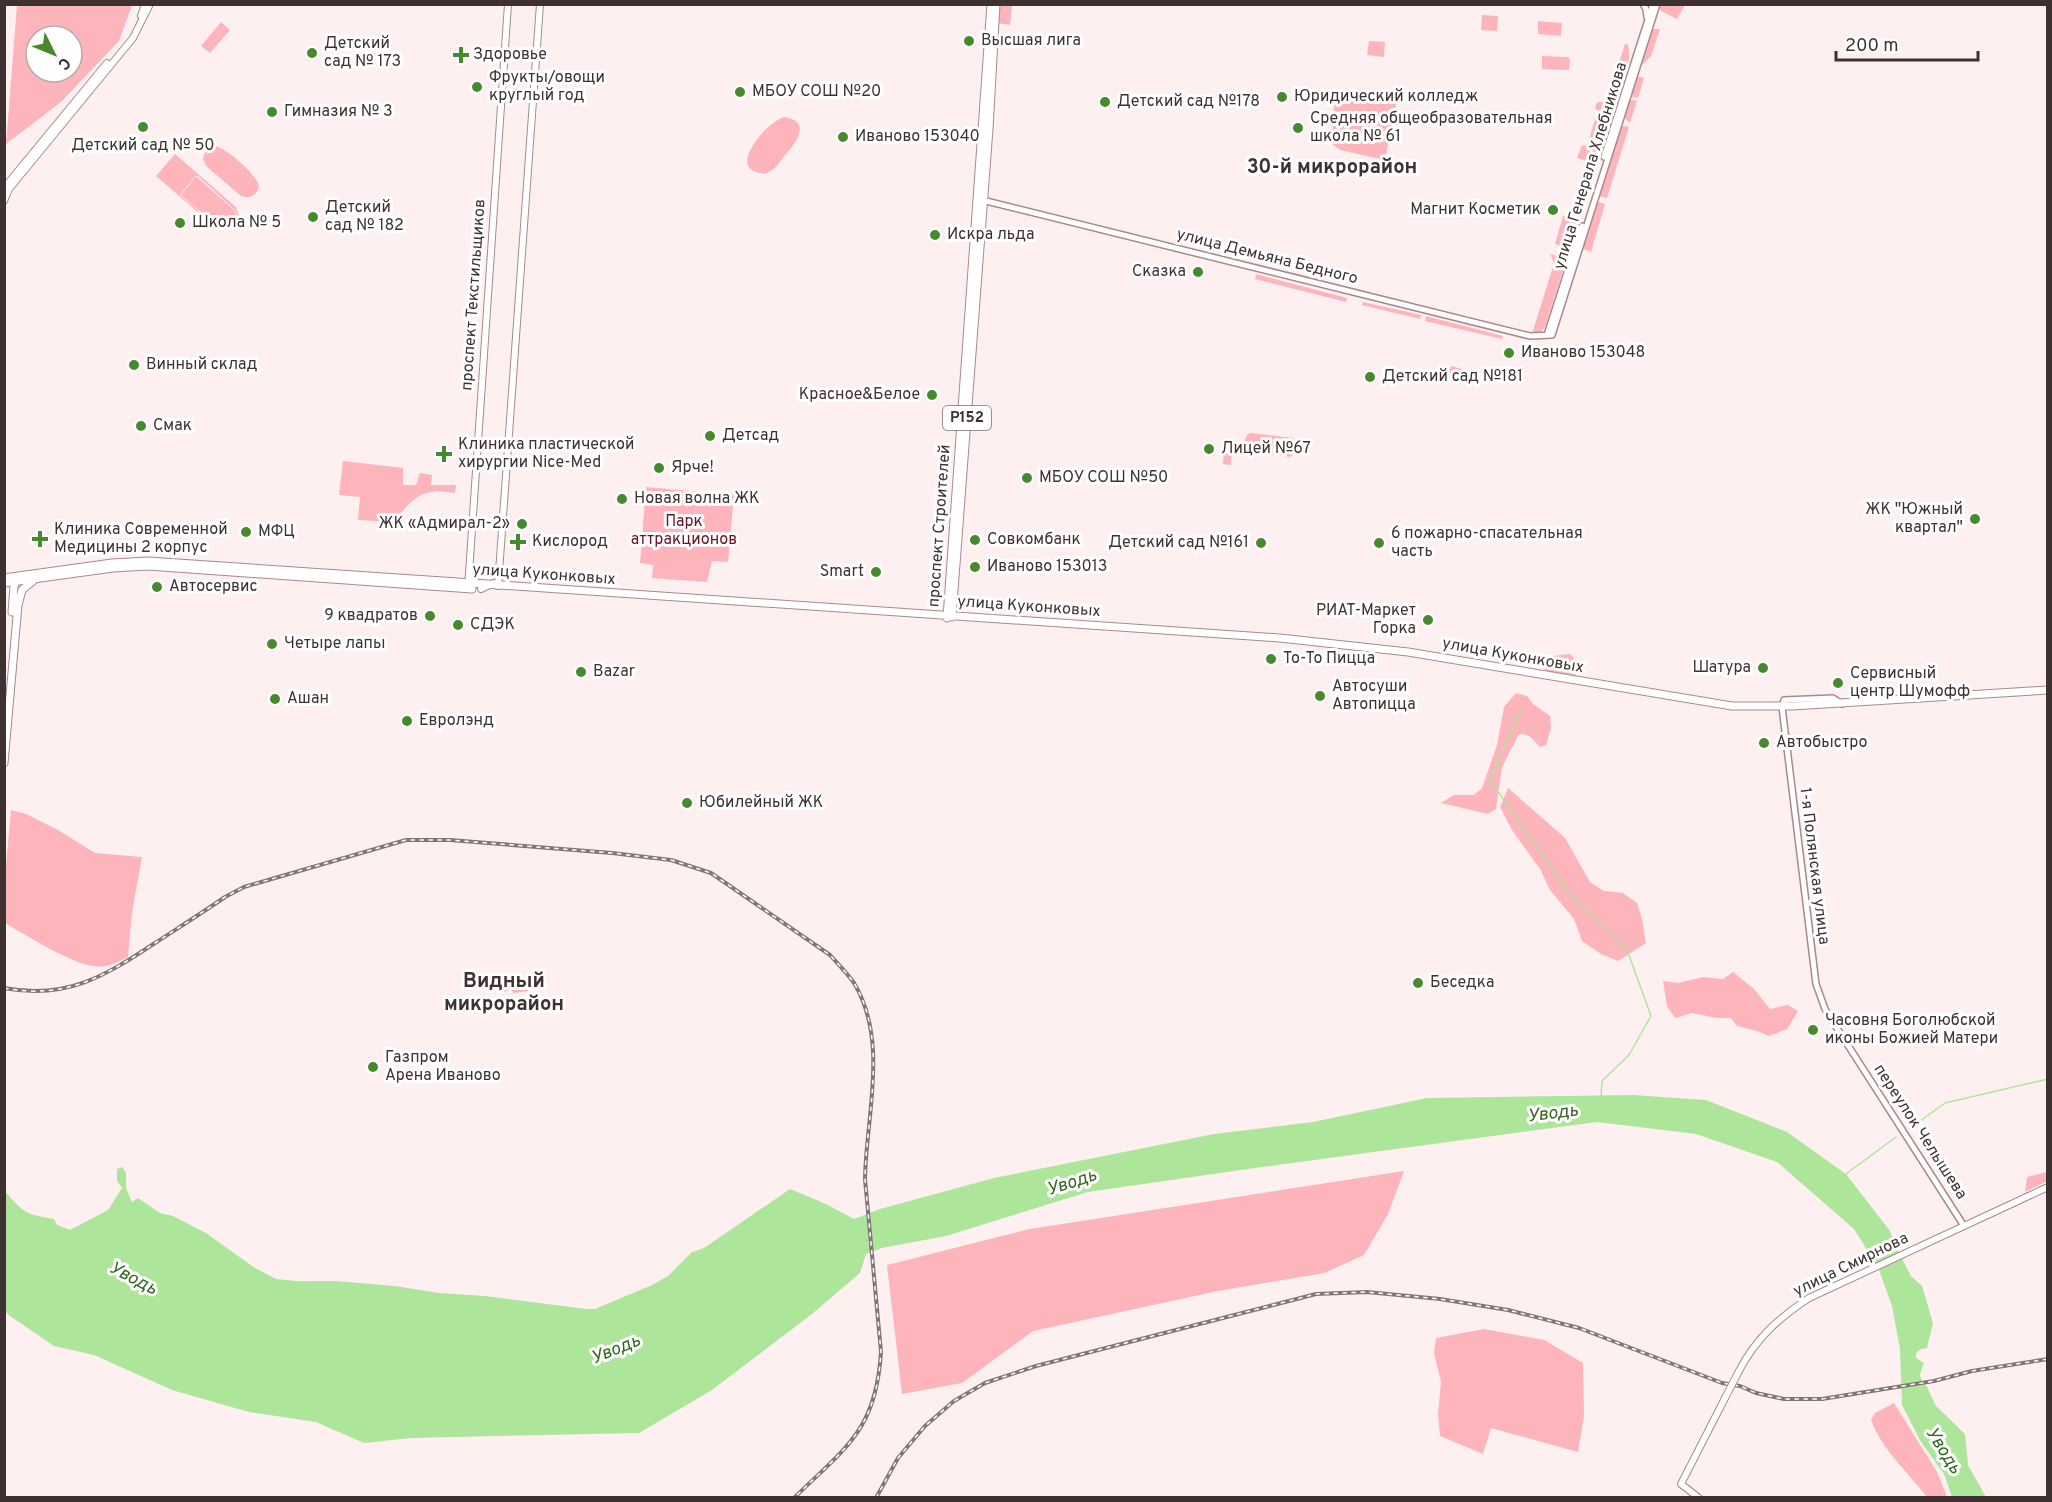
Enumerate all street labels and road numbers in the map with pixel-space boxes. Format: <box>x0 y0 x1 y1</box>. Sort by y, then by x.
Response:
street label: улица Генерала Хлебникова <box>1550 60 1632 272</box>
street label: проспект Текстильщиков <box>457 198 491 392</box>
street label: улица Демьяна Бедного <box>1174 225 1360 289</box>
road number: Р152 <box>943 406 991 430</box>
street label: проспект Строителей <box>924 444 956 608</box>
street label: улица Куконковых <box>472 560 616 590</box>
street label: улица Куконковых <box>957 592 1101 622</box>
street label: улица Куконковых <box>1441 634 1585 678</box>
street label: 1-я Полянская улица <box>1794 786 1834 946</box>
street label: переулок Челышева <box>1869 1061 1971 1203</box>
street label: улица Смирнова <box>1790 1228 1912 1302</box>

